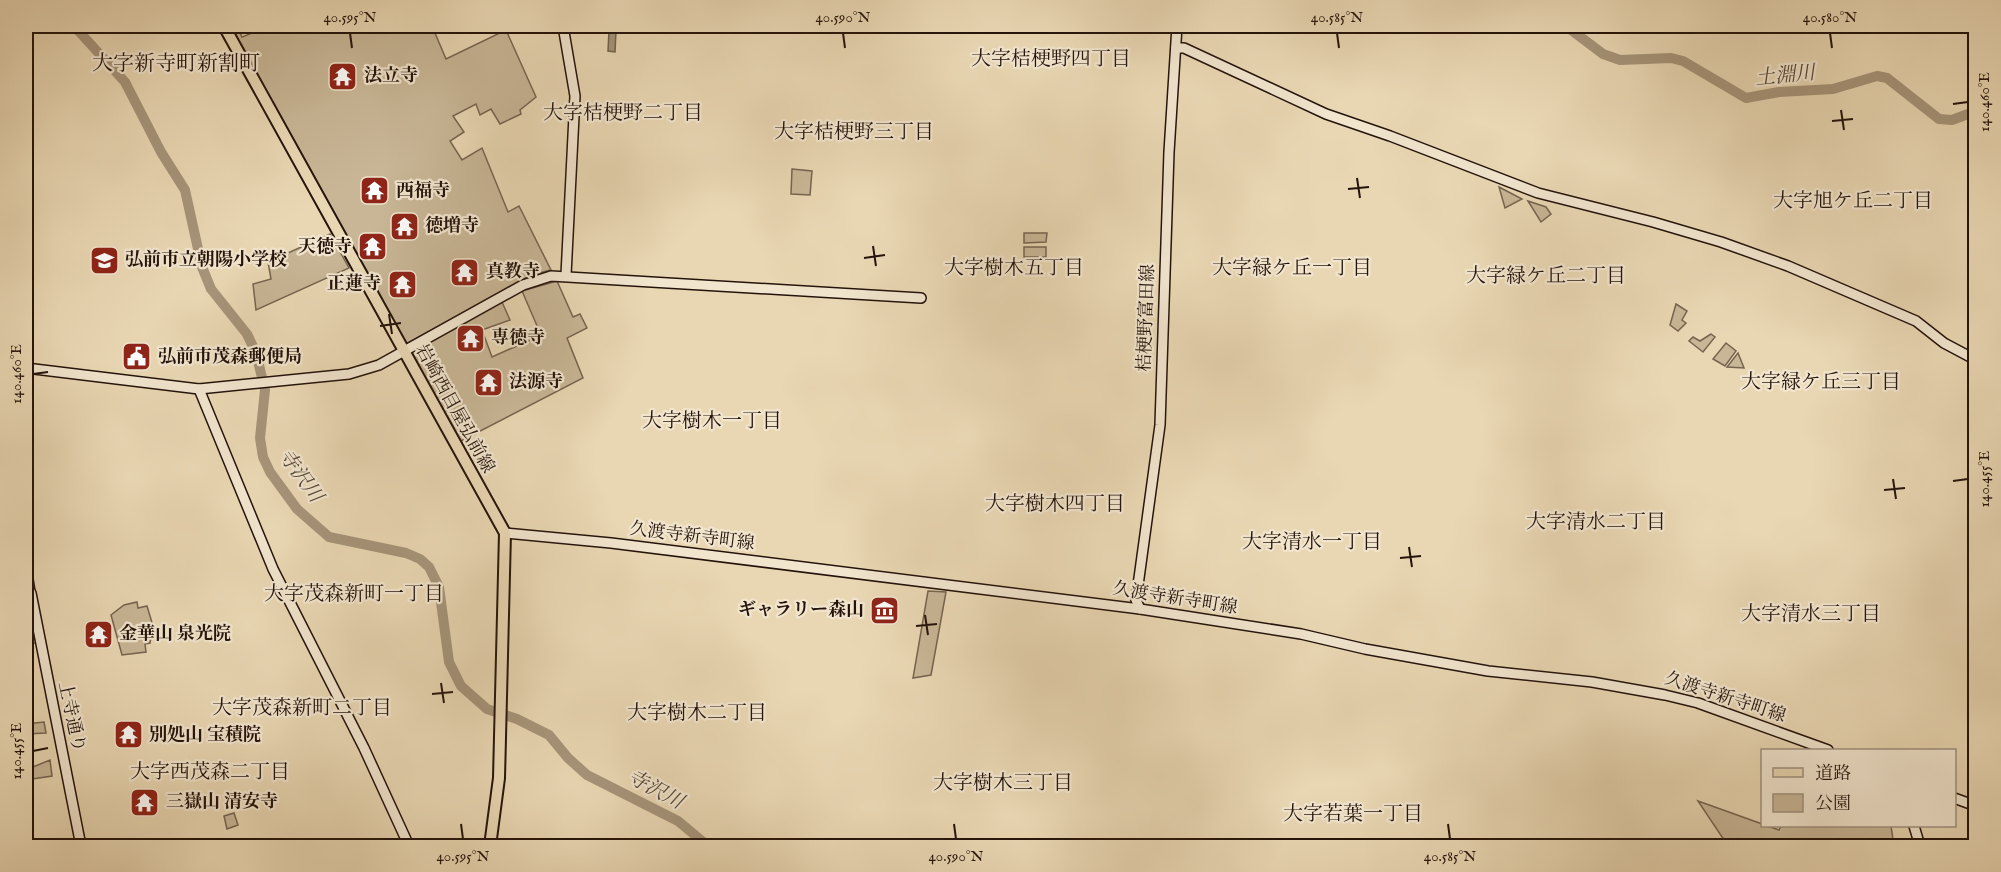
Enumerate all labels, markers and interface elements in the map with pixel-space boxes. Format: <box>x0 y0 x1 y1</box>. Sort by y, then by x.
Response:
text: 40.595°N <box>323 8 377 27</box>
text: 40.590°N <box>815 8 871 27</box>
text: 40.585°N <box>1311 8 1363 27</box>
text: 40.580°N <box>1803 8 1857 27</box>
district label: 大字桔梗野四丁目 <box>971 47 1131 72</box>
district label: 大字新寺町新割町 <box>92 51 260 78</box>
temple icon: 法立寺 <box>327 60 359 92</box>
water label: 土淵川 <box>1754 60 1818 92</box>
place label: 法立寺 <box>364 65 418 88</box>
text: 140.460°E <box>1975 72 1994 132</box>
district label: 大字桔梗野二丁目 <box>543 101 703 126</box>
district label: 大字桔梗野三丁目 <box>774 120 934 145</box>
temple icon: 西福寺 <box>359 175 391 207</box>
place label: 西福寺 <box>396 180 450 203</box>
district label: 大字旭ケ丘二丁目 <box>1773 189 1933 214</box>
temple icon: 徳増寺 <box>388 210 420 242</box>
place label: 徳増寺 <box>425 215 479 238</box>
temple icon: 天徳寺 <box>357 231 389 263</box>
place label: 天徳寺 <box>298 236 352 259</box>
school or university icon: 弘前市立朝陽小学校 <box>88 244 120 276</box>
place label: 弘前市立朝陽小学校 <box>125 249 287 272</box>
temple icon: 真教寺 <box>449 256 481 288</box>
district label: 大字樹木五丁目 <box>944 256 1084 281</box>
district label: 大字緑ケ丘一丁目 <box>1212 256 1372 281</box>
place label: 真教寺 <box>486 261 540 284</box>
street label: 桔梗野富田線 <box>1134 264 1160 372</box>
district label: 大字緑ケ丘二丁目 <box>1466 264 1626 289</box>
temple icon: 正蓮寺 <box>386 268 418 300</box>
place label: 正蓮寺 <box>327 273 381 296</box>
temple icon: 専徳寺 <box>454 322 486 354</box>
place label: 専徳寺 <box>491 327 545 350</box>
street label: 岩崎西目屋弘前線 <box>409 340 499 478</box>
public building icon: 弘前市茂森郵便局 <box>121 341 153 373</box>
text: 140.460°E <box>7 344 26 404</box>
place label: 弘前市茂森郵便局 <box>158 346 302 369</box>
temple icon: 法源寺 <box>472 366 504 398</box>
district label: 大字緑ケ丘三丁目 <box>1741 370 1901 395</box>
place label: 法源寺 <box>509 371 563 394</box>
district label: 大字樹木一丁目 <box>642 409 782 434</box>
water label: 寺沢川 <box>272 444 329 509</box>
text: 140.455°E <box>1975 451 1994 507</box>
district label: 大字樹木四丁目 <box>985 492 1125 517</box>
district label: 大字清水二丁目 <box>1526 510 1666 535</box>
street label: 久渡寺新寺町線 <box>628 518 756 556</box>
district label: 大字清水一丁目 <box>1242 530 1382 555</box>
street label: 久渡寺新寺町線 <box>1111 578 1239 620</box>
district label: 大字茂森新町一丁目 <box>264 582 444 607</box>
museum icon: ギャラリー森山 <box>869 594 901 626</box>
place label: ギャラリー森山 <box>738 599 864 622</box>
district label: 大字清水三丁目 <box>1741 602 1881 627</box>
temple icon: 金華山 泉光院 <box>82 618 114 650</box>
place label: 金華山 泉光院 <box>119 623 231 646</box>
street label: 久渡寺新寺町線 <box>1662 668 1788 728</box>
street label: 上寺通り <box>52 679 90 755</box>
district label: 大字茂森新町二丁目 <box>212 696 392 721</box>
district label: 大字樹木二丁目 <box>627 701 767 726</box>
temple icon: 別処山 宝積院 <box>112 719 144 751</box>
text: 140.455°E <box>7 723 26 779</box>
place label: 別処山 宝積院 <box>149 724 261 747</box>
legend <box>1761 749 1956 827</box>
district label: 大字西茂森二丁目 <box>130 760 290 785</box>
text: 道路 <box>1815 763 1851 786</box>
water label: 寺沢川 <box>623 765 689 816</box>
district label: 大字樹木三丁目 <box>933 771 1073 796</box>
temple icon: 三嶽山 清安寺 <box>129 786 161 818</box>
place label: 三嶽山 清安寺 <box>166 791 278 814</box>
text: 公園 <box>1815 793 1851 816</box>
district label: 大字若葉一丁目 <box>1283 802 1423 827</box>
text: 40.595°N <box>436 847 490 866</box>
text: 40.590°N <box>928 847 984 866</box>
text: 40.585°N <box>1424 847 1476 866</box>

